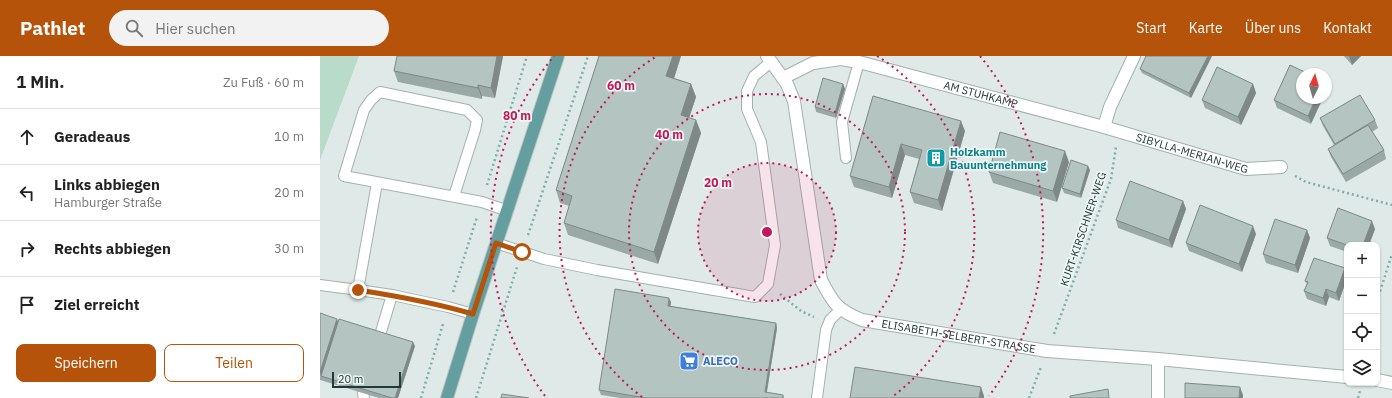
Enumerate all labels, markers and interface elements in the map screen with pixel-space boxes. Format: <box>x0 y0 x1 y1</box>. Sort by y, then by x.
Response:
search box <box>109 10 389 46</box>
text: Pathlet <box>20 16 85 40</box>
icon: search <box>123 17 145 39</box>
text: Hier suchen <box>155 19 235 38</box>
text: Start <box>1136 19 1167 37</box>
text: Karte <box>1189 19 1223 37</box>
text: Über uns <box>1245 19 1301 37</box>
text: Kontakt <box>1323 19 1372 37</box>
north arrow <box>1296 68 1332 104</box>
text: 1 Min. <box>16 71 64 93</box>
text: Zu Fuß · 60 m <box>223 74 304 91</box>
text: 60 m <box>607 78 635 93</box>
street label: AM STUHKAMP <box>942 78 1020 111</box>
text: 80 m <box>503 108 531 123</box>
icon: ahead <box>16 126 38 148</box>
text: Geradeaus <box>54 127 130 146</box>
text: 40 m <box>655 127 683 142</box>
text: 10 m <box>274 128 304 145</box>
street label: SIBYLLA-MERIAN-WEG <box>1134 130 1250 176</box>
place label: Holzkamm Bauunternehmung <box>950 145 1047 172</box>
building icon: Holzkamm Bauunternehmung <box>925 147 947 169</box>
street label: KURT-KIRSCHNER-WEG <box>1057 170 1109 288</box>
text: Links abbiegen <box>54 175 160 194</box>
text: 20 m <box>704 175 732 190</box>
icon: left <box>16 182 38 204</box>
text: 20 m <box>274 184 304 201</box>
text: Hamburger Straße <box>54 194 162 211</box>
centre of rings <box>760 225 774 239</box>
icon: right <box>16 238 38 260</box>
text: Rechts abbiegen <box>54 239 171 258</box>
text: 30 m <box>274 240 304 257</box>
map controls <box>1344 242 1380 386</box>
button: + <box>1344 242 1380 278</box>
route start <box>513 243 531 261</box>
button: − <box>1344 278 1380 314</box>
route end <box>349 281 367 299</box>
icon: arrive <box>16 294 38 316</box>
text: Ziel erreicht <box>54 295 140 314</box>
button: locate <box>1344 314 1380 350</box>
street label: ELISABETH-SELBERT-STRASSE <box>880 316 1037 356</box>
button: Speichern <box>16 344 156 382</box>
button: Teilen <box>164 344 304 382</box>
supermarket icon: ALECO <box>678 350 700 372</box>
button: layers <box>1344 350 1380 386</box>
place label: ALECO <box>703 354 738 368</box>
scale bar <box>332 370 401 389</box>
text: 20 m <box>338 372 363 386</box>

